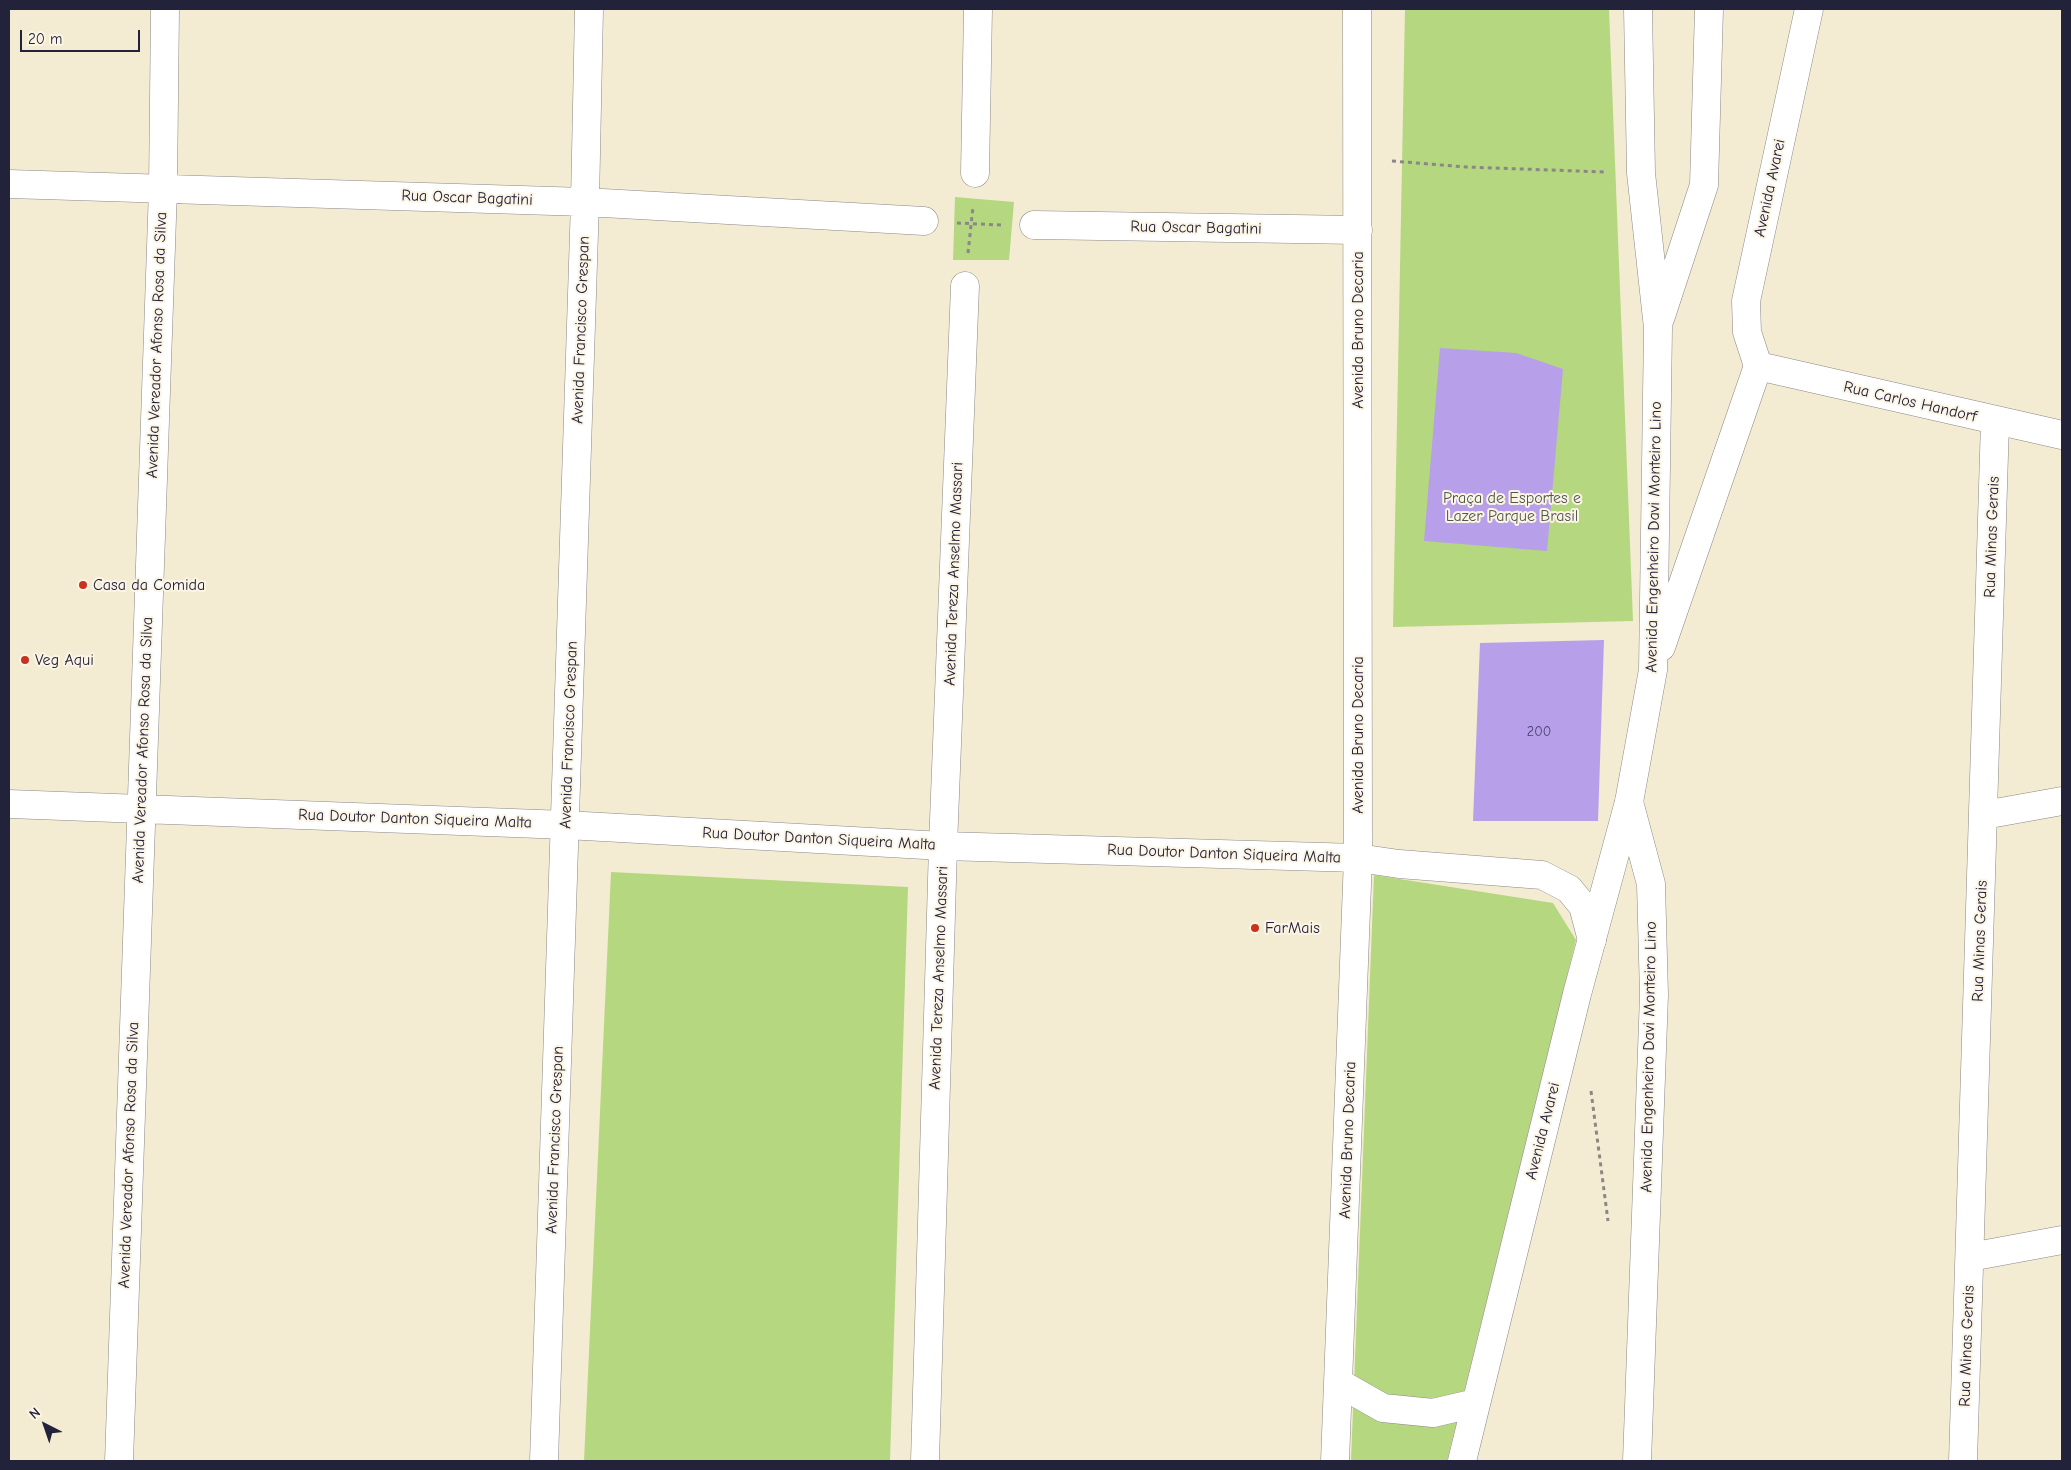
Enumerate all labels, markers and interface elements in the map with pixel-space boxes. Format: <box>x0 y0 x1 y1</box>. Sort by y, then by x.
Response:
scale bar <box>22 20 142 52</box>
text: 20 m <box>28 30 62 48</box>
street label: Avenida Avarei <box>1750 137 1790 239</box>
street label: Rua Oscar Bagatini <box>401 186 533 210</box>
street label: Avenida Vereador Afonso Rosa da Silva <box>143 211 171 479</box>
street label: Rua Oscar Bagatini <box>1130 217 1262 239</box>
street label: Avenida Francisco Grespan <box>568 236 594 424</box>
street label: Avenida Bruno Decaria <box>1348 251 1368 409</box>
street label: Rua Carlos Handorf <box>1842 377 1978 427</box>
street label: Avenida Engenheiro Davi Monteiro Lino <box>1642 401 1666 673</box>
street label: Avenida Tereza Anselmo Massari <box>940 462 968 686</box>
street label: Rua Minas Gerais <box>1980 476 2004 598</box>
park label: Praça de Esportes e Lazer Parque Brasil <box>1443 488 1581 526</box>
place label: Casa da Comida <box>93 575 205 595</box>
marker: Casa da Comida <box>77 579 89 591</box>
street label: Avenida Vereador Afonso Rosa da Silva <box>129 616 157 884</box>
street label: Avenida Francisco Grespan <box>556 641 582 829</box>
place label: Veg Aqui <box>35 650 94 670</box>
marker: Veg Aqui <box>19 654 31 666</box>
street label: Avenida Bruno Decaria <box>1348 656 1368 814</box>
house number: 200 <box>1527 724 1551 740</box>
street label: Rua Doutor Danton Siqueira Malta <box>298 805 532 833</box>
street label: Rua Doutor Danton Siqueira Malta <box>702 823 936 855</box>
street label: Rua Doutor Danton Siqueira Malta <box>1107 840 1341 868</box>
street label: Avenida Tereza Anselmo Massari <box>925 866 953 1090</box>
street label: Rua Minas Gerais <box>1968 880 1992 1002</box>
place label: FarMais <box>1265 918 1320 938</box>
street label: Avenida Engenheiro Davi Monteiro Lino <box>1637 921 1661 1193</box>
marker: FarMais <box>1249 922 1261 934</box>
street label: Avenida Vereador Afonso Rosa da Silva <box>115 1021 143 1289</box>
street label: Avenida Francisco Grespan <box>542 1046 568 1234</box>
street label: Avenida Bruno Decaria <box>1336 1061 1360 1219</box>
street label: Avenida Avarei <box>1522 1080 1564 1182</box>
street label: Rua Minas Gerais <box>1955 1285 1979 1407</box>
north arrow <box>20 1400 70 1450</box>
text: N <box>26 1404 44 1423</box>

